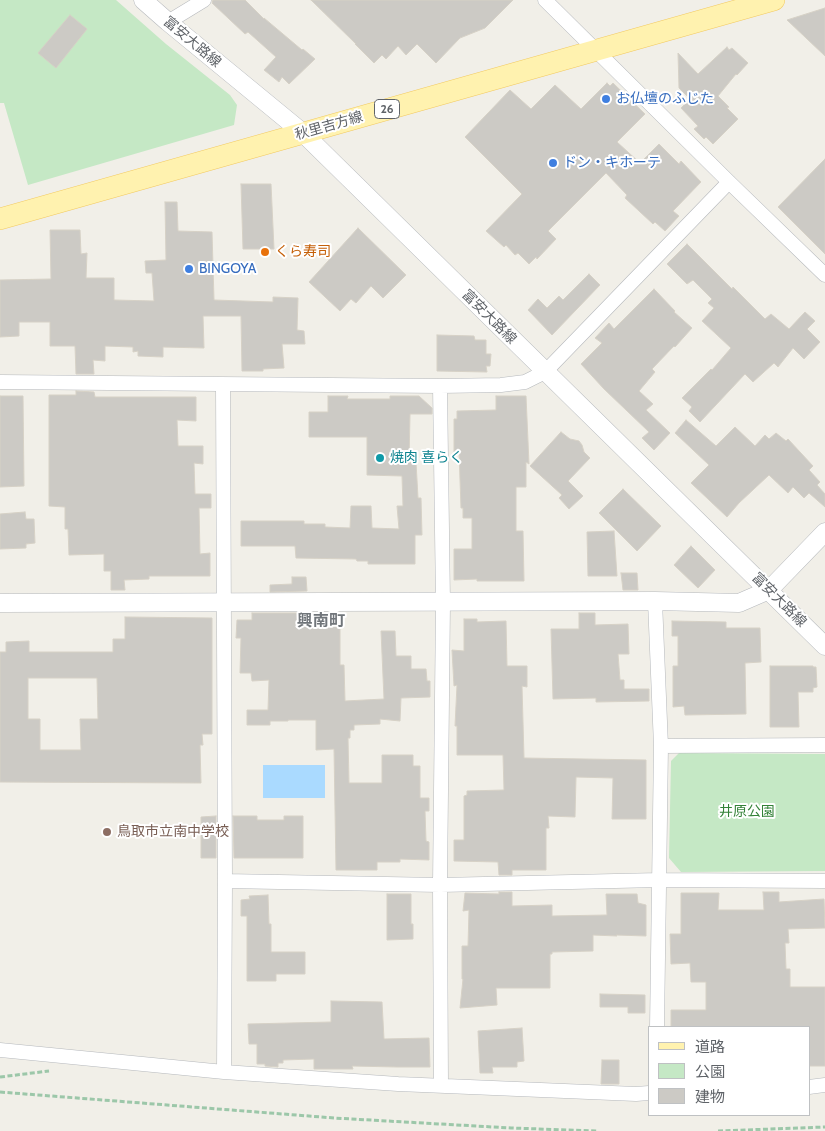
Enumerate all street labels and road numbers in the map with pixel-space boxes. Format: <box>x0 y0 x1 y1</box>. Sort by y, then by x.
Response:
street label: 富安大路線 <box>160 13 224 71</box>
road number: 26 <box>374 100 400 118</box>
street label: 秋里吉方線 <box>293 108 365 144</box>
street label: 富安大路線 <box>458 286 520 348</box>
street label: 富安大路線 <box>748 569 810 631</box>

